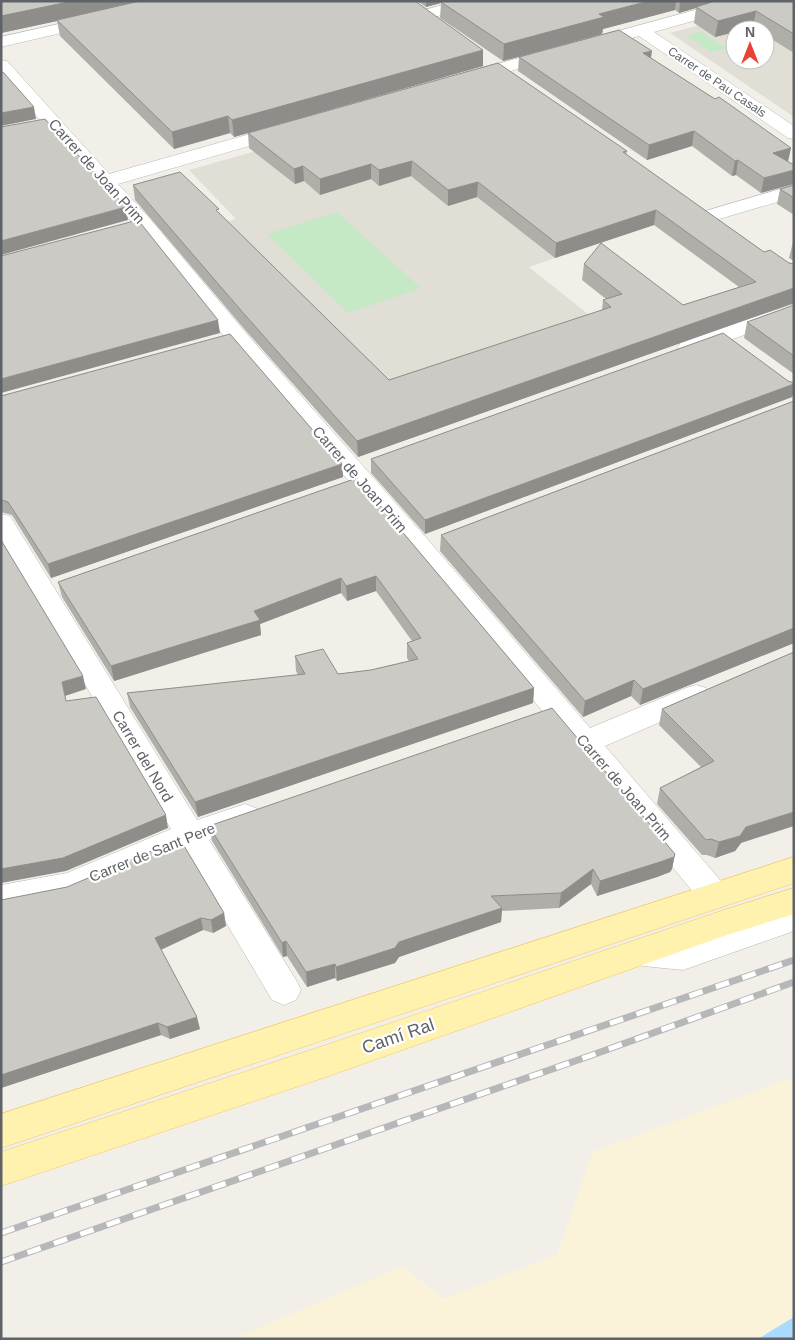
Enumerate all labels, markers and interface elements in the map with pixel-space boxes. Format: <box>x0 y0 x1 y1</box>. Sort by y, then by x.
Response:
north arrow <box>725 20 775 70</box>
text: N <box>745 24 755 40</box>
street label: Carrer de Pau Casals <box>665 44 769 120</box>
street label: Carrer de Joan Prim <box>46 115 148 227</box>
street label: Carrer de Joan Prim <box>309 422 411 536</box>
street label: Carrer del Nord <box>109 707 177 805</box>
street label: Carrer de Joan Prim <box>573 730 675 844</box>
street label: Carrer de Sant Pere <box>87 819 217 885</box>
street label: Camí Ral <box>359 1014 437 1058</box>

